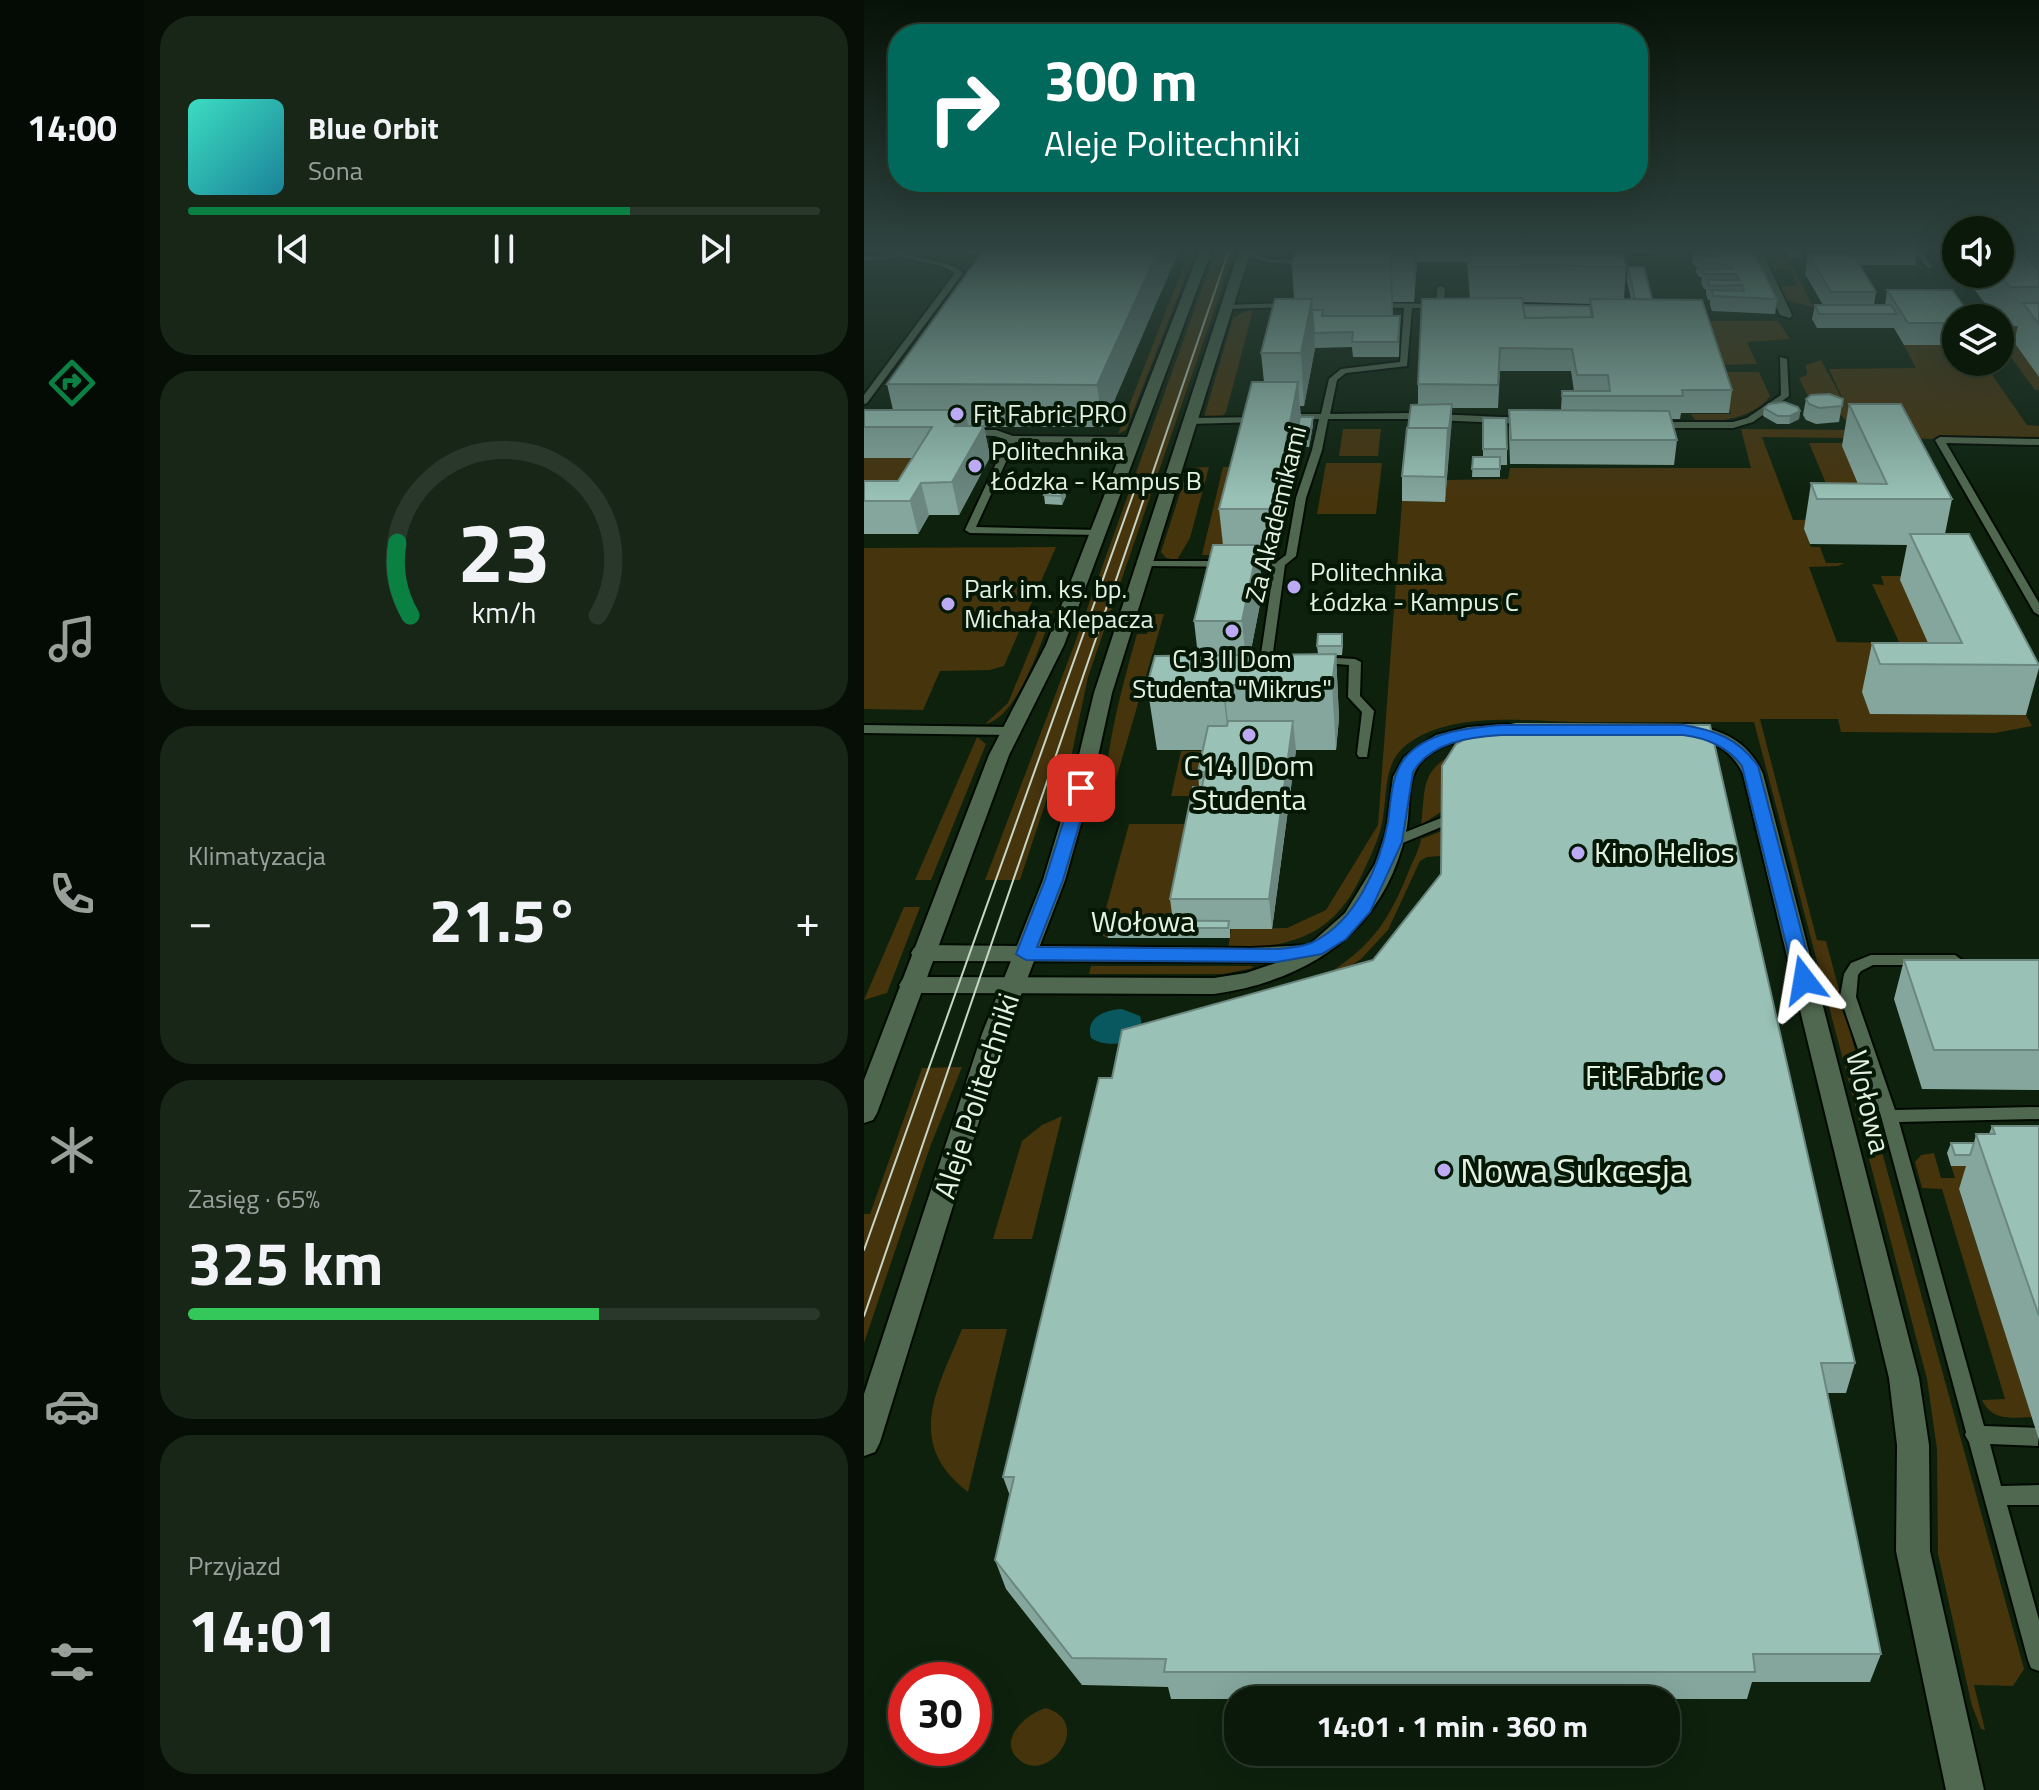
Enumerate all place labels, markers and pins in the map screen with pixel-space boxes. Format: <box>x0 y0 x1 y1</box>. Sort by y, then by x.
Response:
place label: Fit Fabric PRO <box>973 394 1127 433</box>
marker: Fit Fabric PRO <box>948 405 966 423</box>
place label: Politechnika Łódzka - Kampus B <box>990 431 1202 500</box>
marker: Politechnika Łódzka - Kampus B <box>966 457 984 475</box>
place label: Politechnika Łódzka - Kampus C <box>1309 552 1519 621</box>
place label: Park im. ks. bp. Michała Klepacza <box>964 569 1154 638</box>
marker: Politechnika Łódzka - Kampus C <box>1285 578 1303 596</box>
marker: Park im. ks. bp. Michała Klepacza <box>939 595 957 613</box>
marker: C13 II Dom Studenta "Mikrus" <box>1223 622 1241 640</box>
place label: C13 II Dom Studenta "Mikrus" <box>1132 639 1332 708</box>
marker: C14 I Dom Studenta <box>1240 726 1258 744</box>
place label: C14 I Dom Studenta <box>1184 742 1314 822</box>
pin <box>1047 754 1115 822</box>
place label: Kino Helios <box>1594 829 1735 875</box>
marker: Kino Helios <box>1569 844 1587 862</box>
place label: Fit Fabric <box>1585 1052 1700 1098</box>
marker: Fit Fabric <box>1707 1067 1725 1085</box>
place label: Nowa Sukcesja <box>1460 1142 1688 1197</box>
marker: Nowa Sukcesja <box>1435 1161 1453 1179</box>

